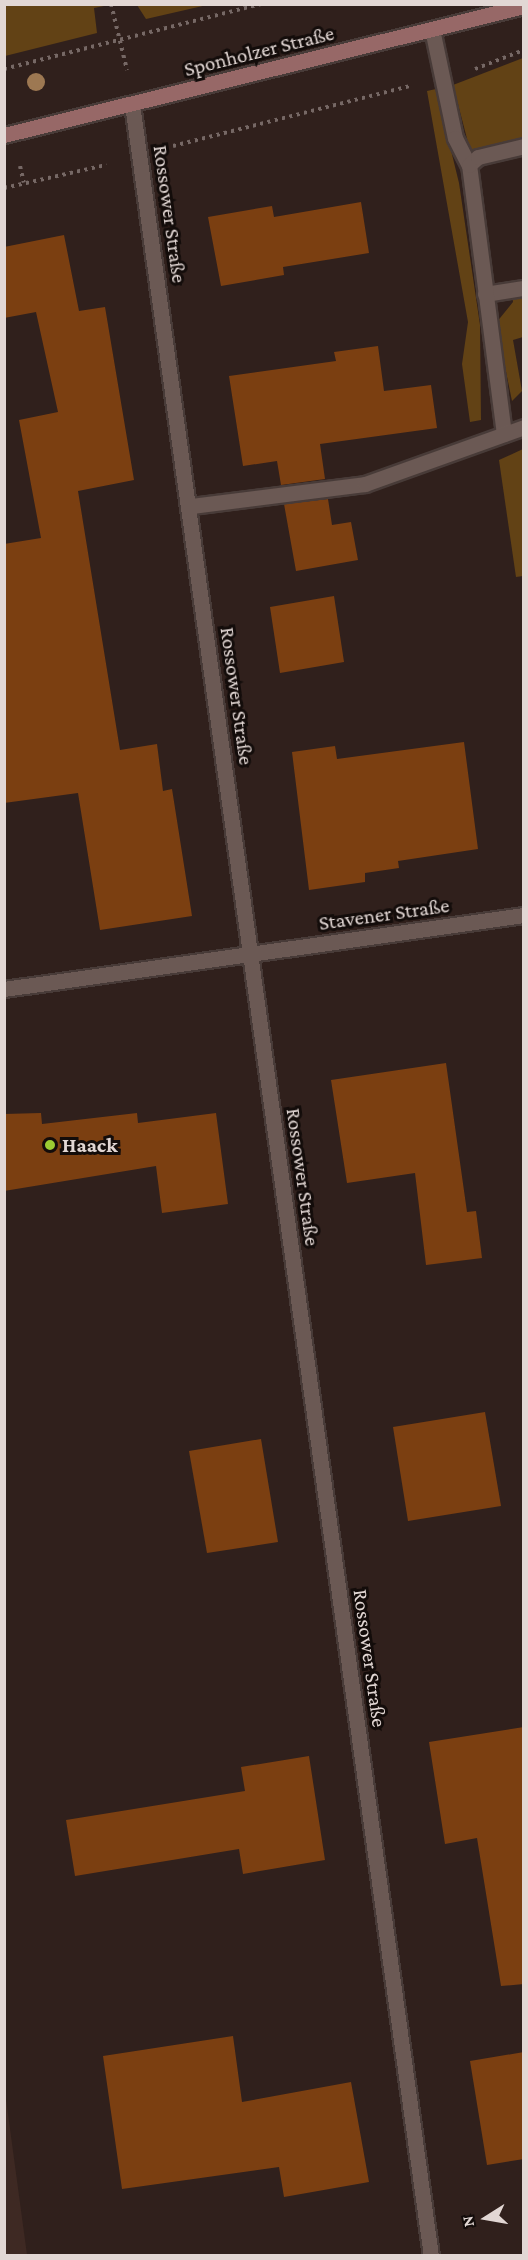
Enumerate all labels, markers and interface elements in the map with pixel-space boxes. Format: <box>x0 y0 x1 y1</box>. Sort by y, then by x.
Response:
street label: Sponholzer Straße <box>181 20 337 82</box>
street label: Rossower Straße <box>148 143 192 285</box>
street label: Rossower Straße <box>215 625 259 767</box>
street label: Stavener Straße <box>317 892 451 936</box>
street label: Rossower Straße <box>281 1106 325 1248</box>
place label: Haack <box>62 1132 118 1158</box>
marker: Haack <box>43 1138 57 1152</box>
street label: Rossower Straße <box>348 1587 392 1729</box>
north arrow <box>456 2188 516 2248</box>
text: N <box>458 2215 477 2229</box>

